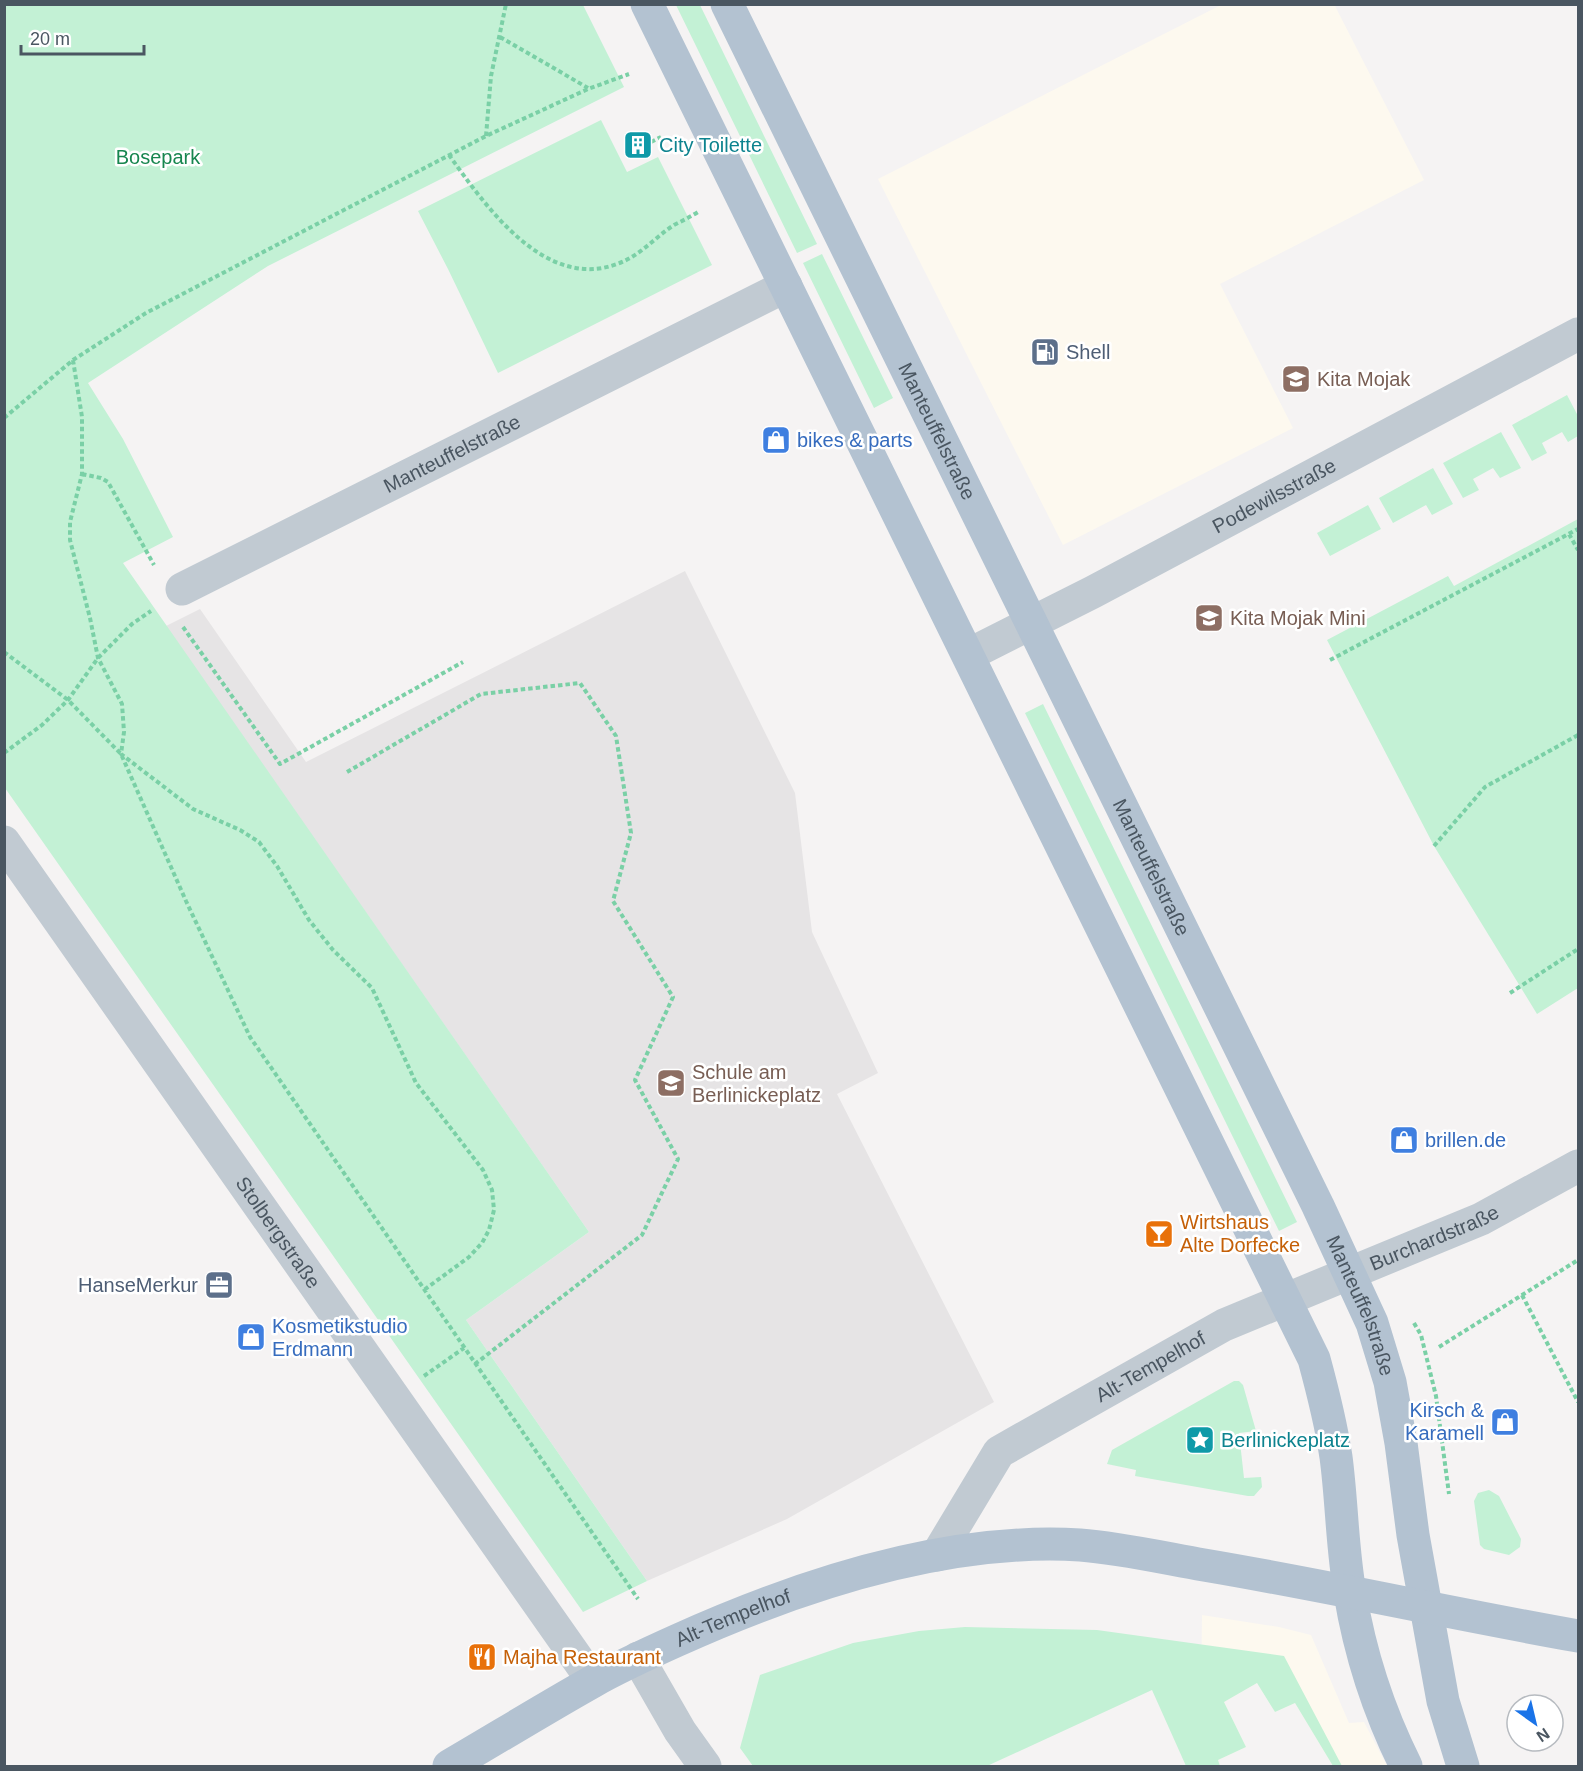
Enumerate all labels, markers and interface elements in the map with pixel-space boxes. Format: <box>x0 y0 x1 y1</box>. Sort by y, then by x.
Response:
scale bar <box>21 18 144 56</box>
text: 20 m <box>30 29 70 49</box>
building icon: City Toilette <box>622 129 654 161</box>
place label: City Toilette <box>659 134 762 156</box>
park label: Bosepark <box>116 146 201 168</box>
fuel station icon: Shell <box>1029 336 1061 368</box>
place label: Shell <box>1066 341 1110 363</box>
street label: Manteuffelstraße <box>894 359 980 503</box>
school or university icon: Kita Mojak <box>1280 363 1312 395</box>
place label: Kita Mojak <box>1317 368 1411 390</box>
street label: Manteuffelstraße <box>380 410 524 497</box>
shop icon: bikes & parts <box>760 424 792 456</box>
place label: bikes & parts <box>797 429 913 451</box>
street label: Podewilsstraße <box>1208 454 1340 538</box>
school or university icon: Kita Mojak Mini <box>1193 602 1225 634</box>
place label: Kita Mojak Mini <box>1230 607 1366 629</box>
street label: Manteuffelstraße <box>1109 795 1194 939</box>
place label: Schule am Berlinickeplatz <box>692 1061 821 1106</box>
school or university icon: Schule am Berlinickeplatz <box>655 1067 687 1099</box>
shop icon: brillen.de <box>1388 1124 1420 1156</box>
place label: brillen.de <box>1425 1129 1506 1151</box>
street label: Stolbergstraße <box>231 1172 325 1292</box>
street label: Burchardstraße <box>1366 1201 1502 1275</box>
place label: Wirtshaus Alte Dorfecke <box>1180 1211 1300 1256</box>
bar icon: Wirtshaus Alte Dorfecke <box>1143 1218 1175 1250</box>
street label: Manteuffelstraße <box>1322 1232 1398 1378</box>
office icon: HanseMerkur <box>203 1269 235 1301</box>
place label: HanseMerkur <box>78 1274 198 1296</box>
place label: Kosmetikstudio Erdmann <box>272 1315 408 1360</box>
shop icon: Kosmetikstudio Erdmann <box>235 1321 267 1353</box>
street label: Alt-Tempelhof <box>1092 1327 1209 1406</box>
place label: Kirsch & Karamell <box>1405 1399 1485 1444</box>
shop icon: Kirsch & Karamell <box>1489 1406 1521 1438</box>
place icon: Berlinickeplatz <box>1184 1424 1216 1456</box>
place label: Berlinickeplatz <box>1221 1429 1350 1451</box>
street label: Alt-Tempelhof <box>672 1584 794 1651</box>
restaurant icon: Majha Restaurant <box>466 1641 498 1673</box>
place label: Majha Restaurant <box>503 1646 661 1668</box>
north arrow <box>1505 1693 1565 1753</box>
text: N <box>1534 1725 1553 1745</box>

